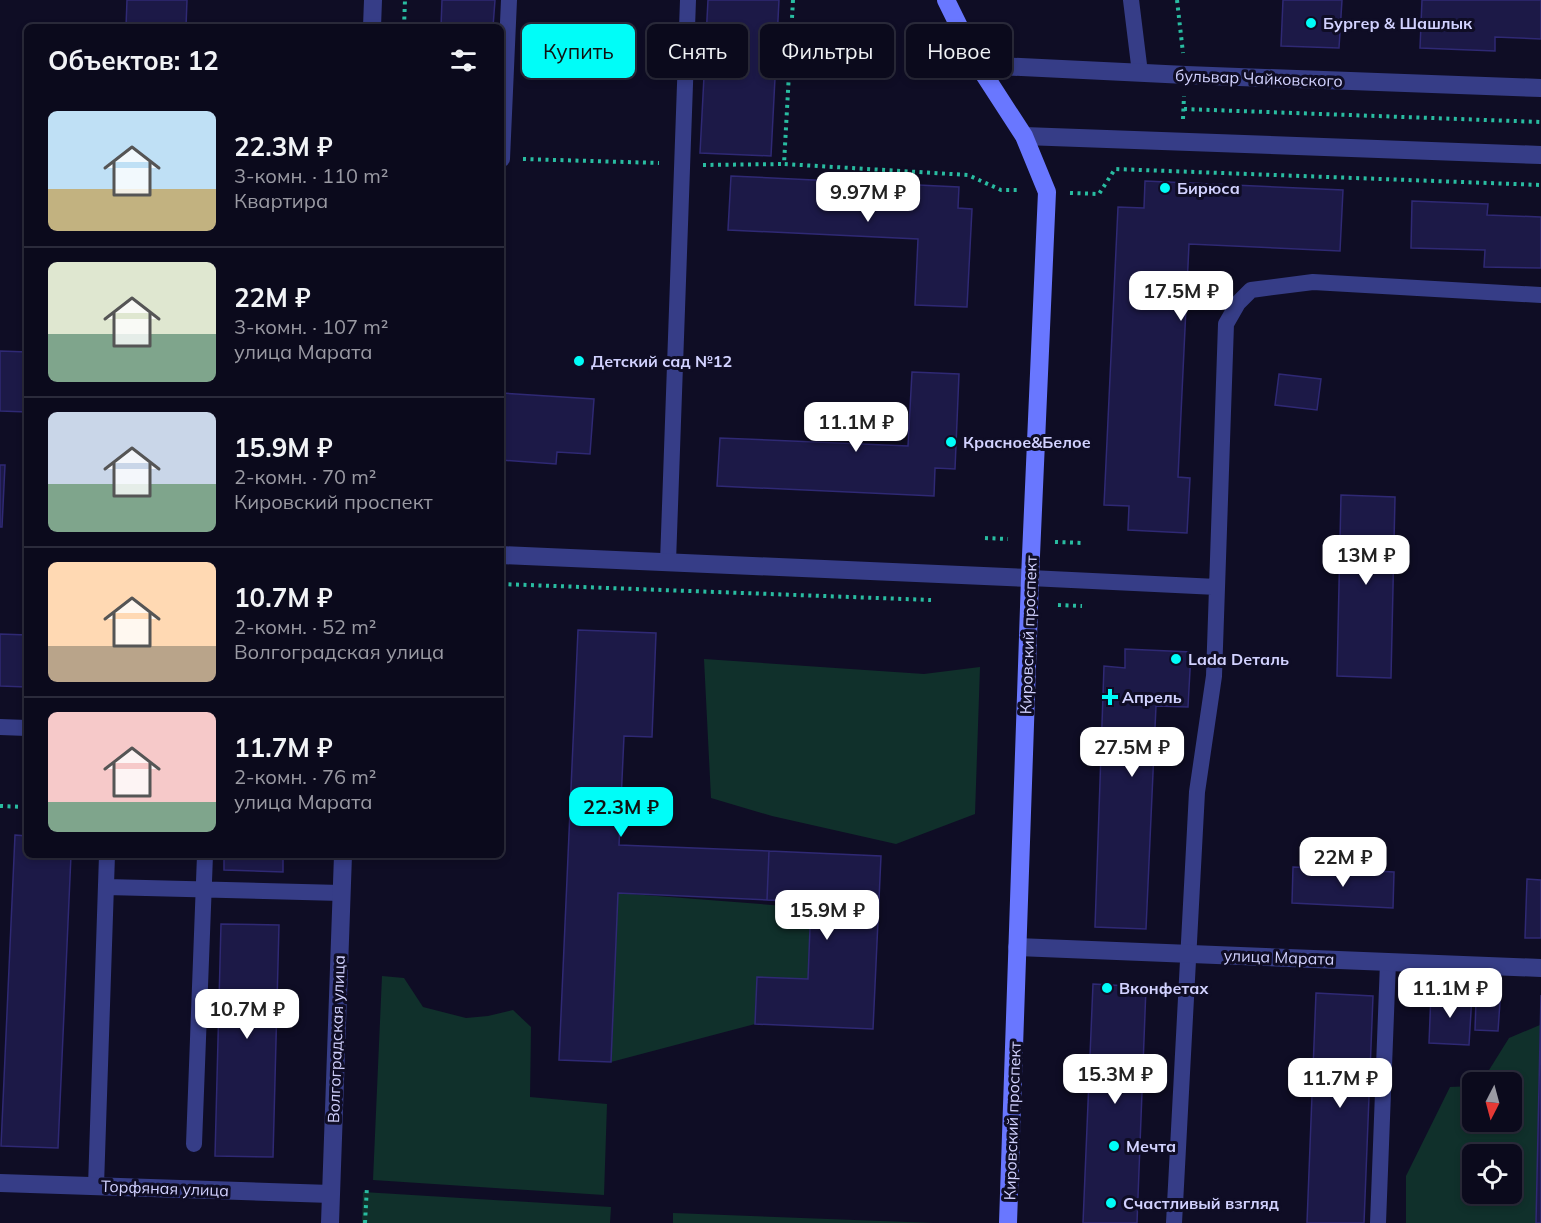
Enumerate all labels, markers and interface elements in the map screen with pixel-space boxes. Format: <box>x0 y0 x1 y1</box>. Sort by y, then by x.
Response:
place label: Бургер & Шашлык <box>1323 13 1473 33</box>
marker: Бургер & Шашлык <box>1304 16 1318 30</box>
chip: Купить <box>522 24 635 78</box>
chip: Снять <box>647 24 748 78</box>
chip: Фильтры <box>760 24 894 78</box>
chip: Новое <box>906 24 1012 78</box>
text: Объектов: 12 <box>48 44 219 77</box>
icon: filters <box>447 44 480 77</box>
street label: бульвар Чайковского <box>1175 65 1343 91</box>
text: 22.3M ₽ <box>234 130 333 163</box>
icon: home <box>96 135 168 207</box>
text: 3-комн. · 110 m² <box>234 163 388 188</box>
pin: 9.97M ₽ <box>813 172 923 223</box>
place label: Бирюса <box>1177 178 1240 198</box>
text: 9.97M ₽ <box>830 179 906 204</box>
marker: Бирюса <box>1158 181 1172 195</box>
text: Квартира <box>234 188 328 213</box>
pin: 17.5M ₽ <box>1126 271 1236 322</box>
text: 17.5M ₽ <box>1143 278 1219 303</box>
text: 22M ₽ <box>234 281 311 314</box>
icon: home <box>96 286 168 358</box>
text: 3-комн. · 107 m² <box>234 314 388 339</box>
text: улица Марата <box>234 339 373 364</box>
place label: Детский cад №12 <box>591 351 732 371</box>
marker: Детский cад №12 <box>572 354 586 368</box>
pin: 11.1M ₽ <box>801 402 911 453</box>
text: 11.1M ₽ <box>818 409 894 434</box>
text: 15.9M ₽ <box>234 431 333 464</box>
place label: Красное&Белое <box>963 432 1091 452</box>
marker: Красное&Белое <box>944 435 958 449</box>
icon: home <box>96 436 168 508</box>
text: 2-комн. · 70 m² <box>234 464 376 489</box>
text: Кировский проспект <box>234 489 433 514</box>
pin: 13M ₽ <box>1324 535 1408 586</box>
text: 13M ₽ <box>1337 542 1395 567</box>
street label: Кировский проспект <box>1015 555 1041 715</box>
text: 10.7M ₽ <box>234 581 333 614</box>
icon: home <box>96 586 168 658</box>
text: 2-комн. · 52 m² <box>234 614 376 639</box>
text: Волгоградская улица <box>234 639 444 664</box>
place label: Lada Dеталь <box>1188 649 1289 669</box>
marker: Lada Dеталь <box>1169 652 1183 666</box>
place label: Апрель <box>1122 687 1182 707</box>
marker: Апрель <box>1103 690 1117 704</box>
pin: 27.5M ₽ <box>1077 727 1187 778</box>
text: 11.7M ₽ <box>234 731 333 764</box>
text: 27.5M ₽ <box>1094 734 1170 759</box>
icon: home <box>96 736 168 808</box>
text: 2-комн. · 76 m² <box>234 764 376 789</box>
pin: 22.3M ₽ <box>566 787 676 838</box>
text: улица Марата <box>234 789 373 814</box>
text: 22.3M ₽ <box>583 794 659 819</box>
pin: 22M ₽ <box>1301 837 1385 888</box>
text: 22M ₽ <box>1314 844 1372 869</box>
pin: 15.9M ₽ <box>772 890 882 941</box>
text: 15.9M ₽ <box>789 897 865 922</box>
street label: улица Марата <box>1223 945 1335 969</box>
street label: Волгоградская улица <box>323 955 349 1123</box>
pin: 11.1M ₽ <box>1395 968 1505 1019</box>
text: 11.1M ₽ <box>1412 975 1488 1000</box>
place label: Вконфетах <box>1119 978 1209 998</box>
marker: Вконфетах <box>1100 981 1114 995</box>
pin: 10.7M ₽ <box>192 989 302 1040</box>
text: 10.7M ₽ <box>209 996 285 1021</box>
street label: Кировский проспект <box>999 1041 1025 1201</box>
pin: 15.3M ₽ <box>1060 1054 1170 1105</box>
pin: 11.7M ₽ <box>1285 1058 1395 1109</box>
text: 15.3M ₽ <box>1077 1061 1153 1086</box>
text: 11.7M ₽ <box>1302 1065 1378 1090</box>
north arrow <box>1462 1072 1522 1132</box>
map controls <box>1462 1072 1522 1204</box>
place label: Мечта <box>1126 1136 1176 1156</box>
marker: Мечта <box>1107 1139 1121 1153</box>
button: locate <box>1462 1144 1522 1204</box>
street label: Торфяная улица <box>101 1176 229 1200</box>
place label: Счастливый взгляд <box>1123 1193 1279 1213</box>
marker: Счастливый взгляд <box>1104 1196 1118 1210</box>

